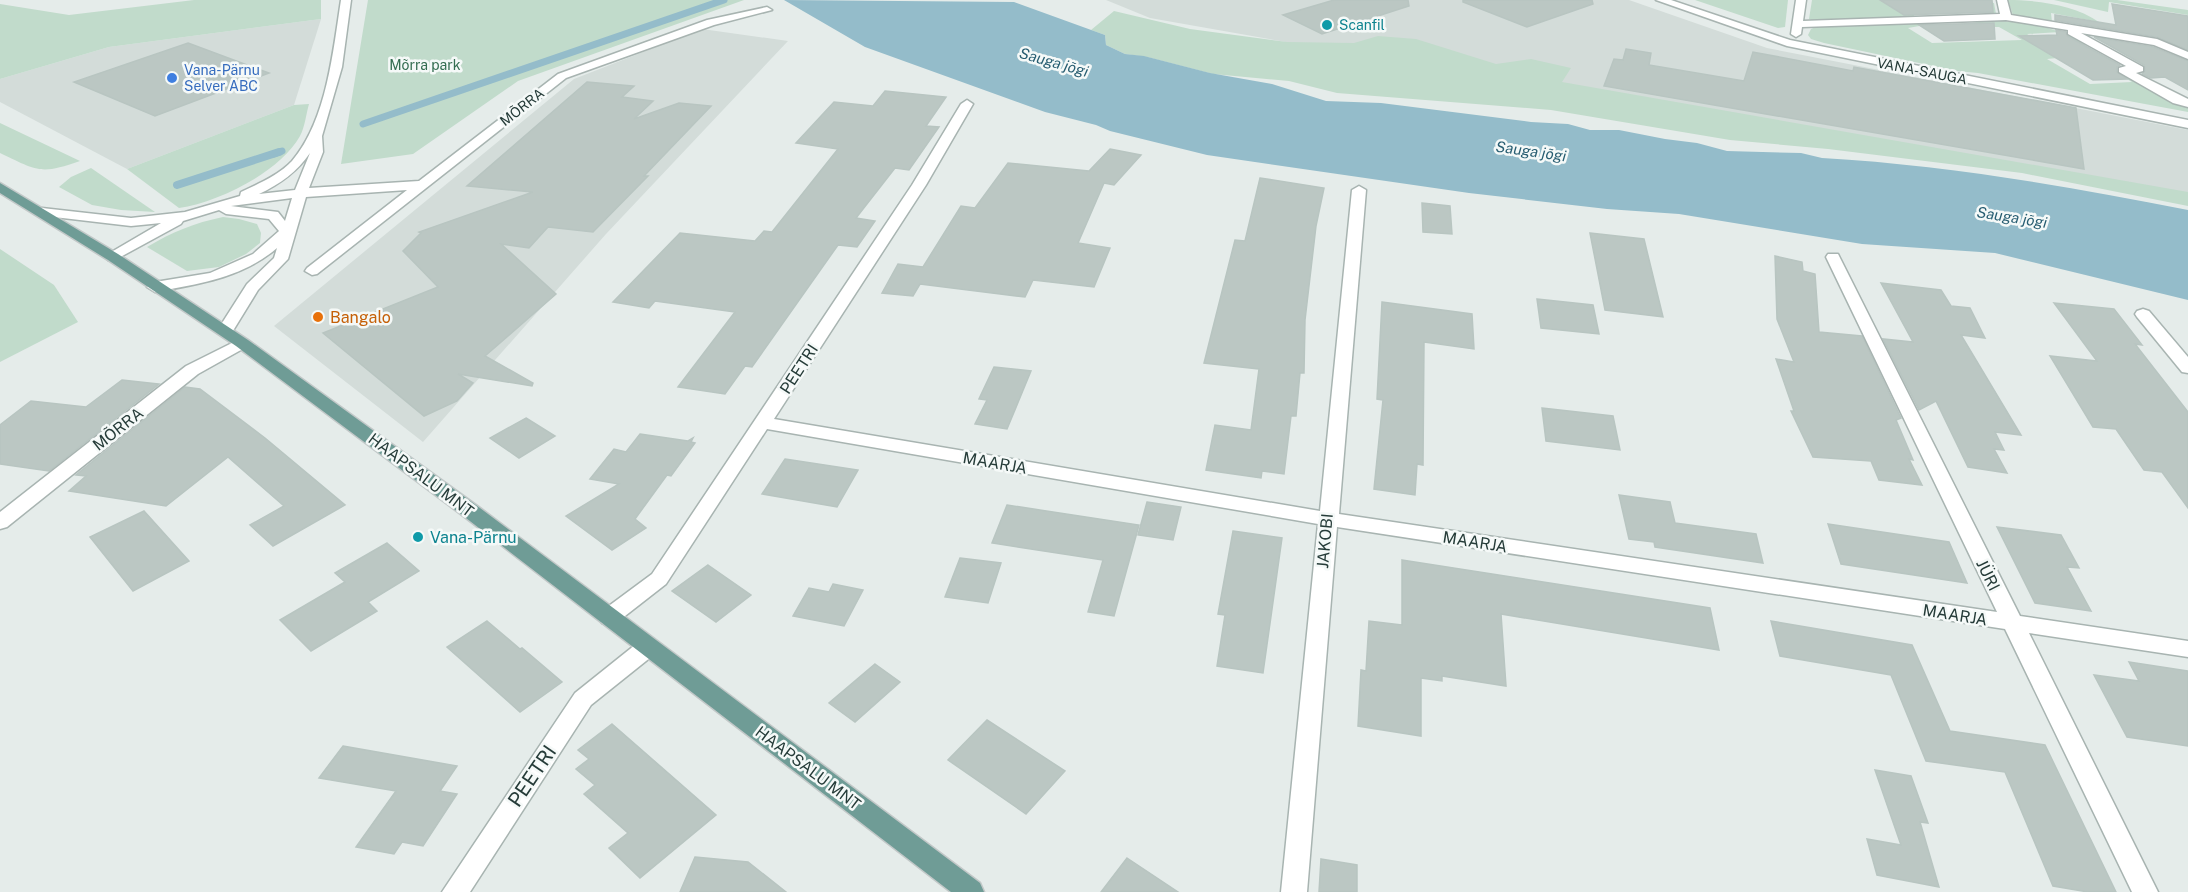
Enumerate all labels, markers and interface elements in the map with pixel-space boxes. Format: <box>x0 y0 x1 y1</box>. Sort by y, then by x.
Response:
place label: Scanfil <box>1339 17 1385 33</box>
marker: Scanfil <box>1320 18 1334 32</box>
water label: Sauga jõgi <box>1018 44 1091 80</box>
street label: VANA-SAUGA <box>1876 54 1968 88</box>
park label: Mõrra park <box>389 57 461 73</box>
place label: Vana-Pärnu Selver ABC <box>184 62 260 94</box>
marker: Vana-Pärnu Selver ABC <box>165 71 179 85</box>
street label: MÕRRA <box>496 84 547 129</box>
water label: Sauga jõgi <box>1495 138 1568 164</box>
water label: Sauga jõgi <box>1976 203 2049 231</box>
place label: Bangalo <box>330 308 391 327</box>
marker: Bangalo <box>311 310 325 324</box>
street label: PEETRI <box>776 341 822 397</box>
street label: MÕRRA <box>88 403 147 455</box>
street label: HAAPSALU MNT <box>365 429 478 521</box>
street label: MAARJA <box>961 448 1029 478</box>
street label: JAKOBI <box>1313 513 1337 569</box>
place label: Vana-Pärnu <box>430 528 517 547</box>
street label: MAARJA <box>1441 528 1509 556</box>
marker: Vana-Pärnu <box>411 530 425 544</box>
street label: JÜRI <box>1972 556 2005 594</box>
street label: MAARJA <box>1921 601 1989 629</box>
street label: HAAPSALU MNT <box>752 722 865 814</box>
street label: PEETRI <box>503 741 561 811</box>

